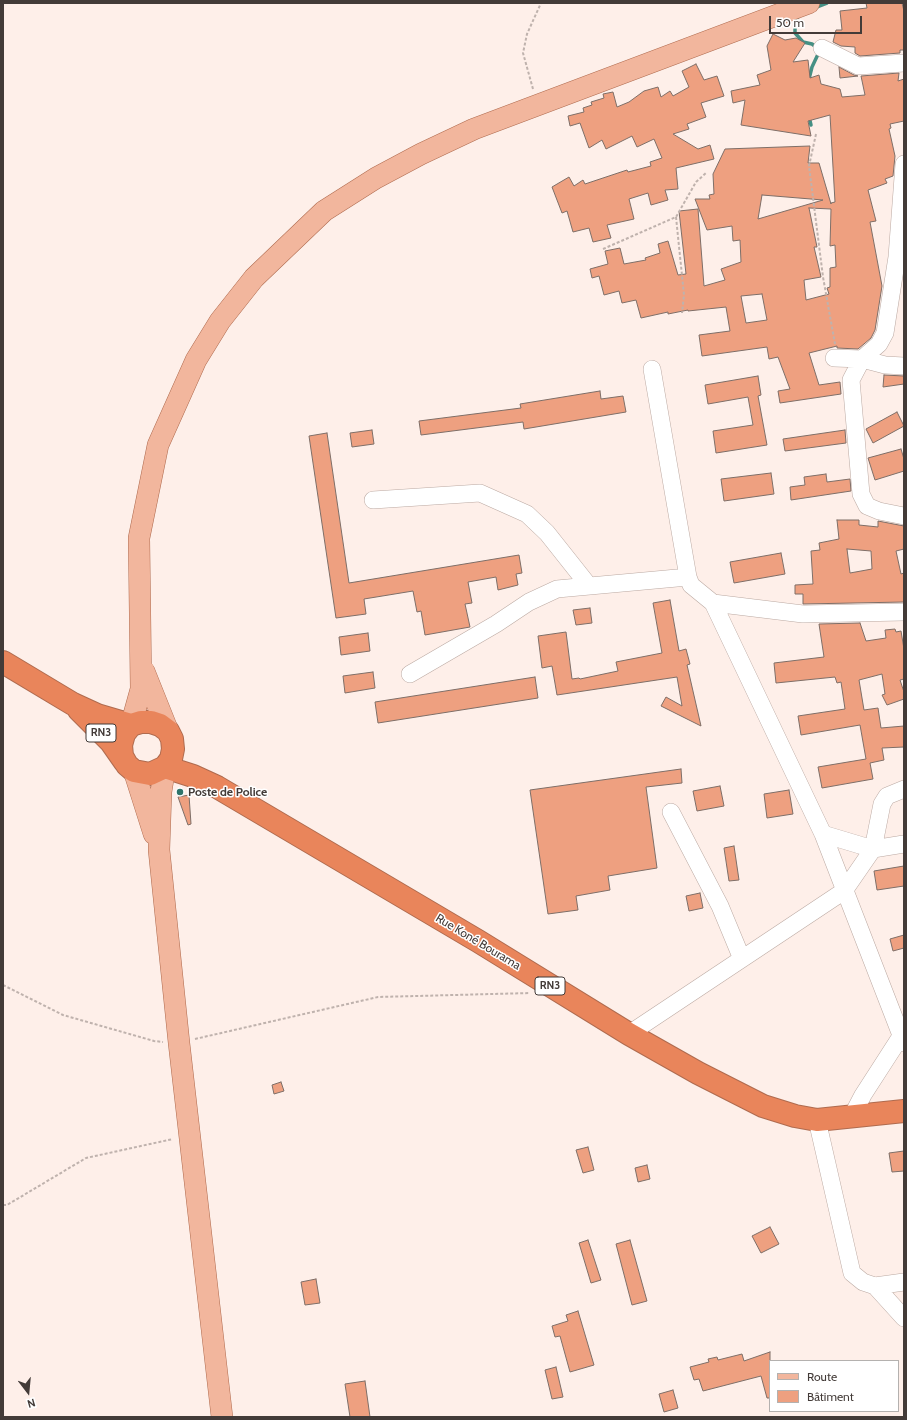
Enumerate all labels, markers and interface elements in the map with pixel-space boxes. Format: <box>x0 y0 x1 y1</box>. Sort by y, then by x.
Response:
scale bar <box>771 8 864 34</box>
text: 50 m <box>776 15 804 30</box>
road number: RN3 <box>86 724 116 742</box>
place label: Poste de Police <box>188 785 267 799</box>
marker: Poste de Police <box>175 787 185 797</box>
street label: Rue Koné Bourama <box>433 911 523 973</box>
road number: RN3 <box>535 977 565 995</box>
legend <box>769 1360 899 1412</box>
text: Route <box>807 1369 837 1384</box>
north arrow <box>8 1372 48 1412</box>
text: Bâtiment <box>807 1389 854 1404</box>
text: N <box>26 1396 37 1411</box>

